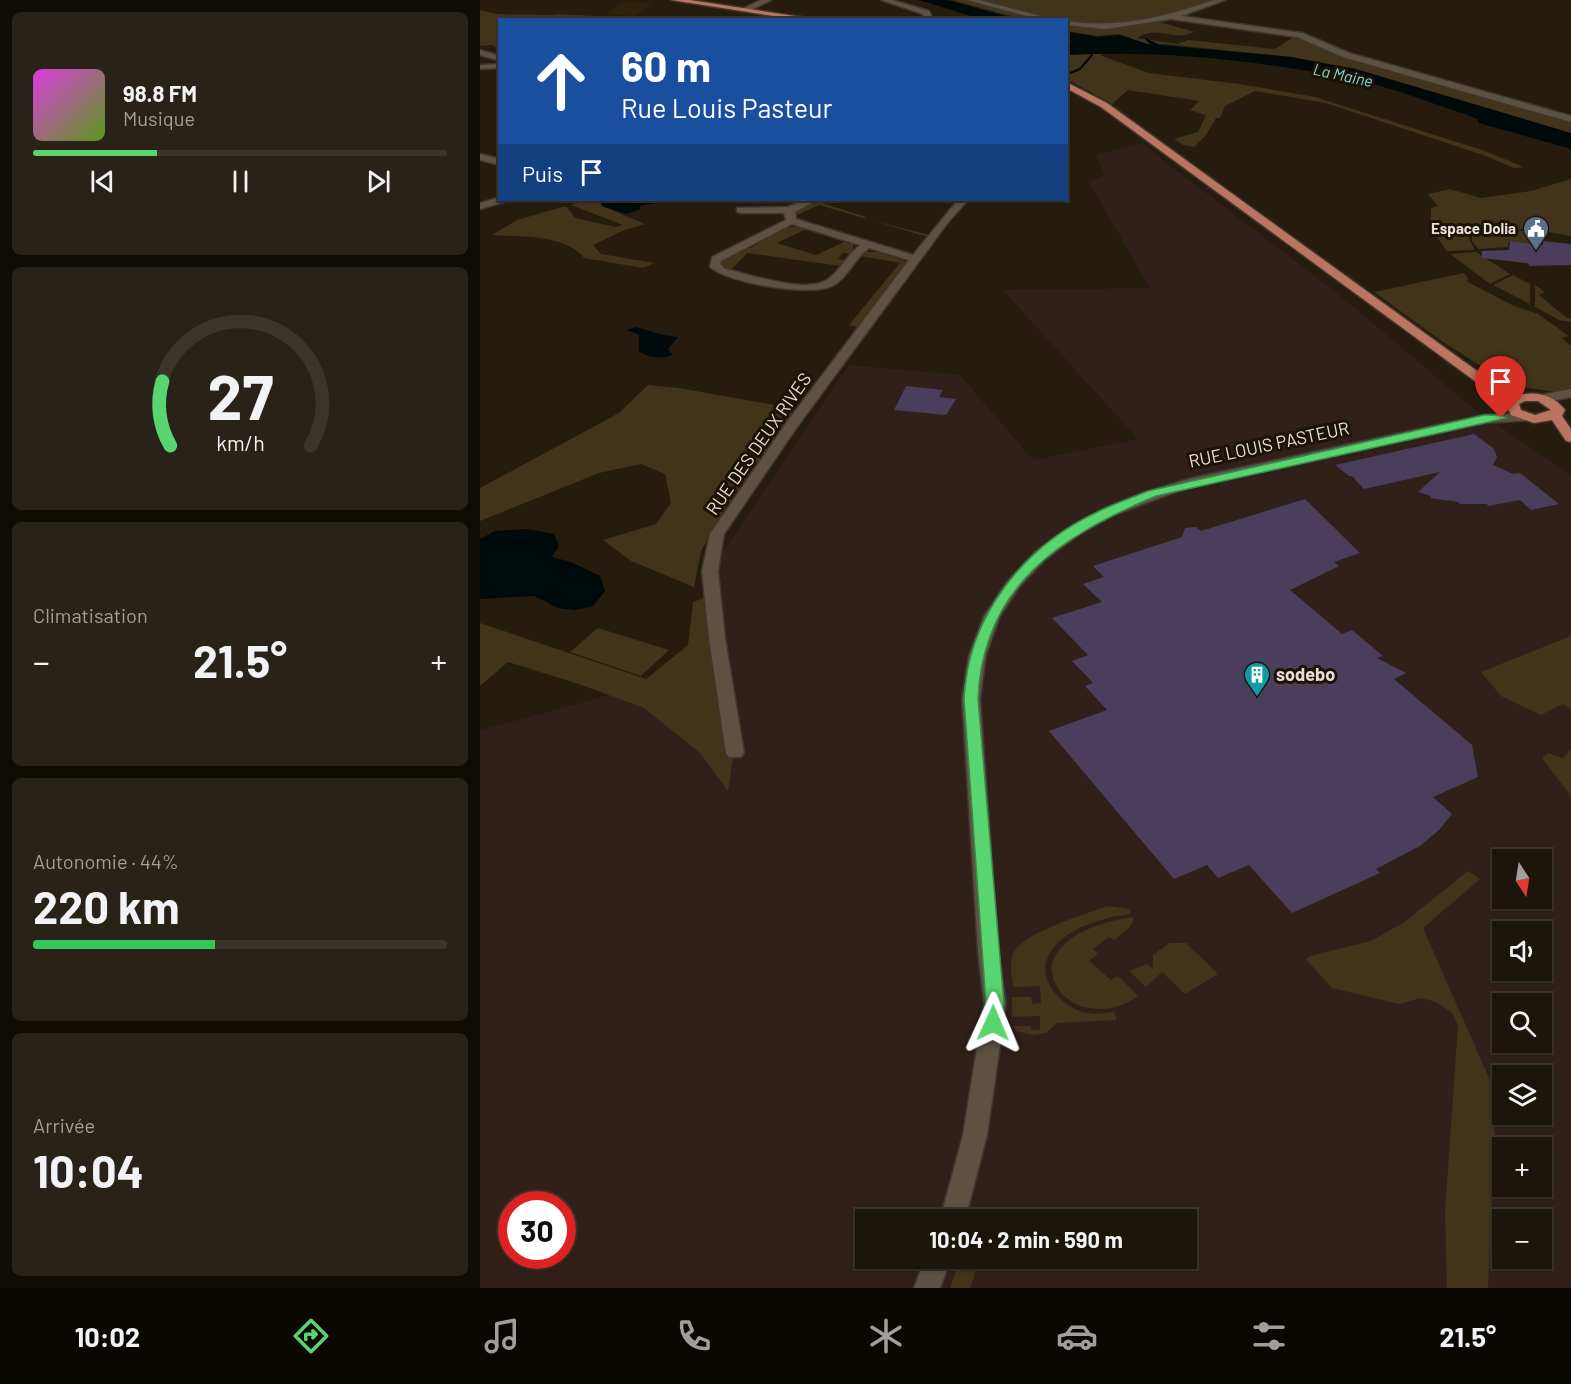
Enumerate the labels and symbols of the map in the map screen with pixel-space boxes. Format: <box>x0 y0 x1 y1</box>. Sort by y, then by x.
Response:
water label: La Maine <box>1312 59 1375 90</box>
public building icon: Espace Dolia <box>1521 214 1551 252</box>
place label: Espace Dolia <box>1431 219 1516 237</box>
pin <box>1475 356 1526 418</box>
street label: RUE DES DEUX RIVES <box>701 368 816 519</box>
street label: RUE LOUIS PASTEUR <box>1187 416 1351 472</box>
building icon: sodebo <box>1242 660 1272 698</box>
place label: sodebo <box>1276 663 1335 685</box>
north arrow <box>1492 849 1552 909</box>
position arrow <box>961 991 1025 1055</box>
speed limit sign: 30 <box>498 1191 576 1269</box>

